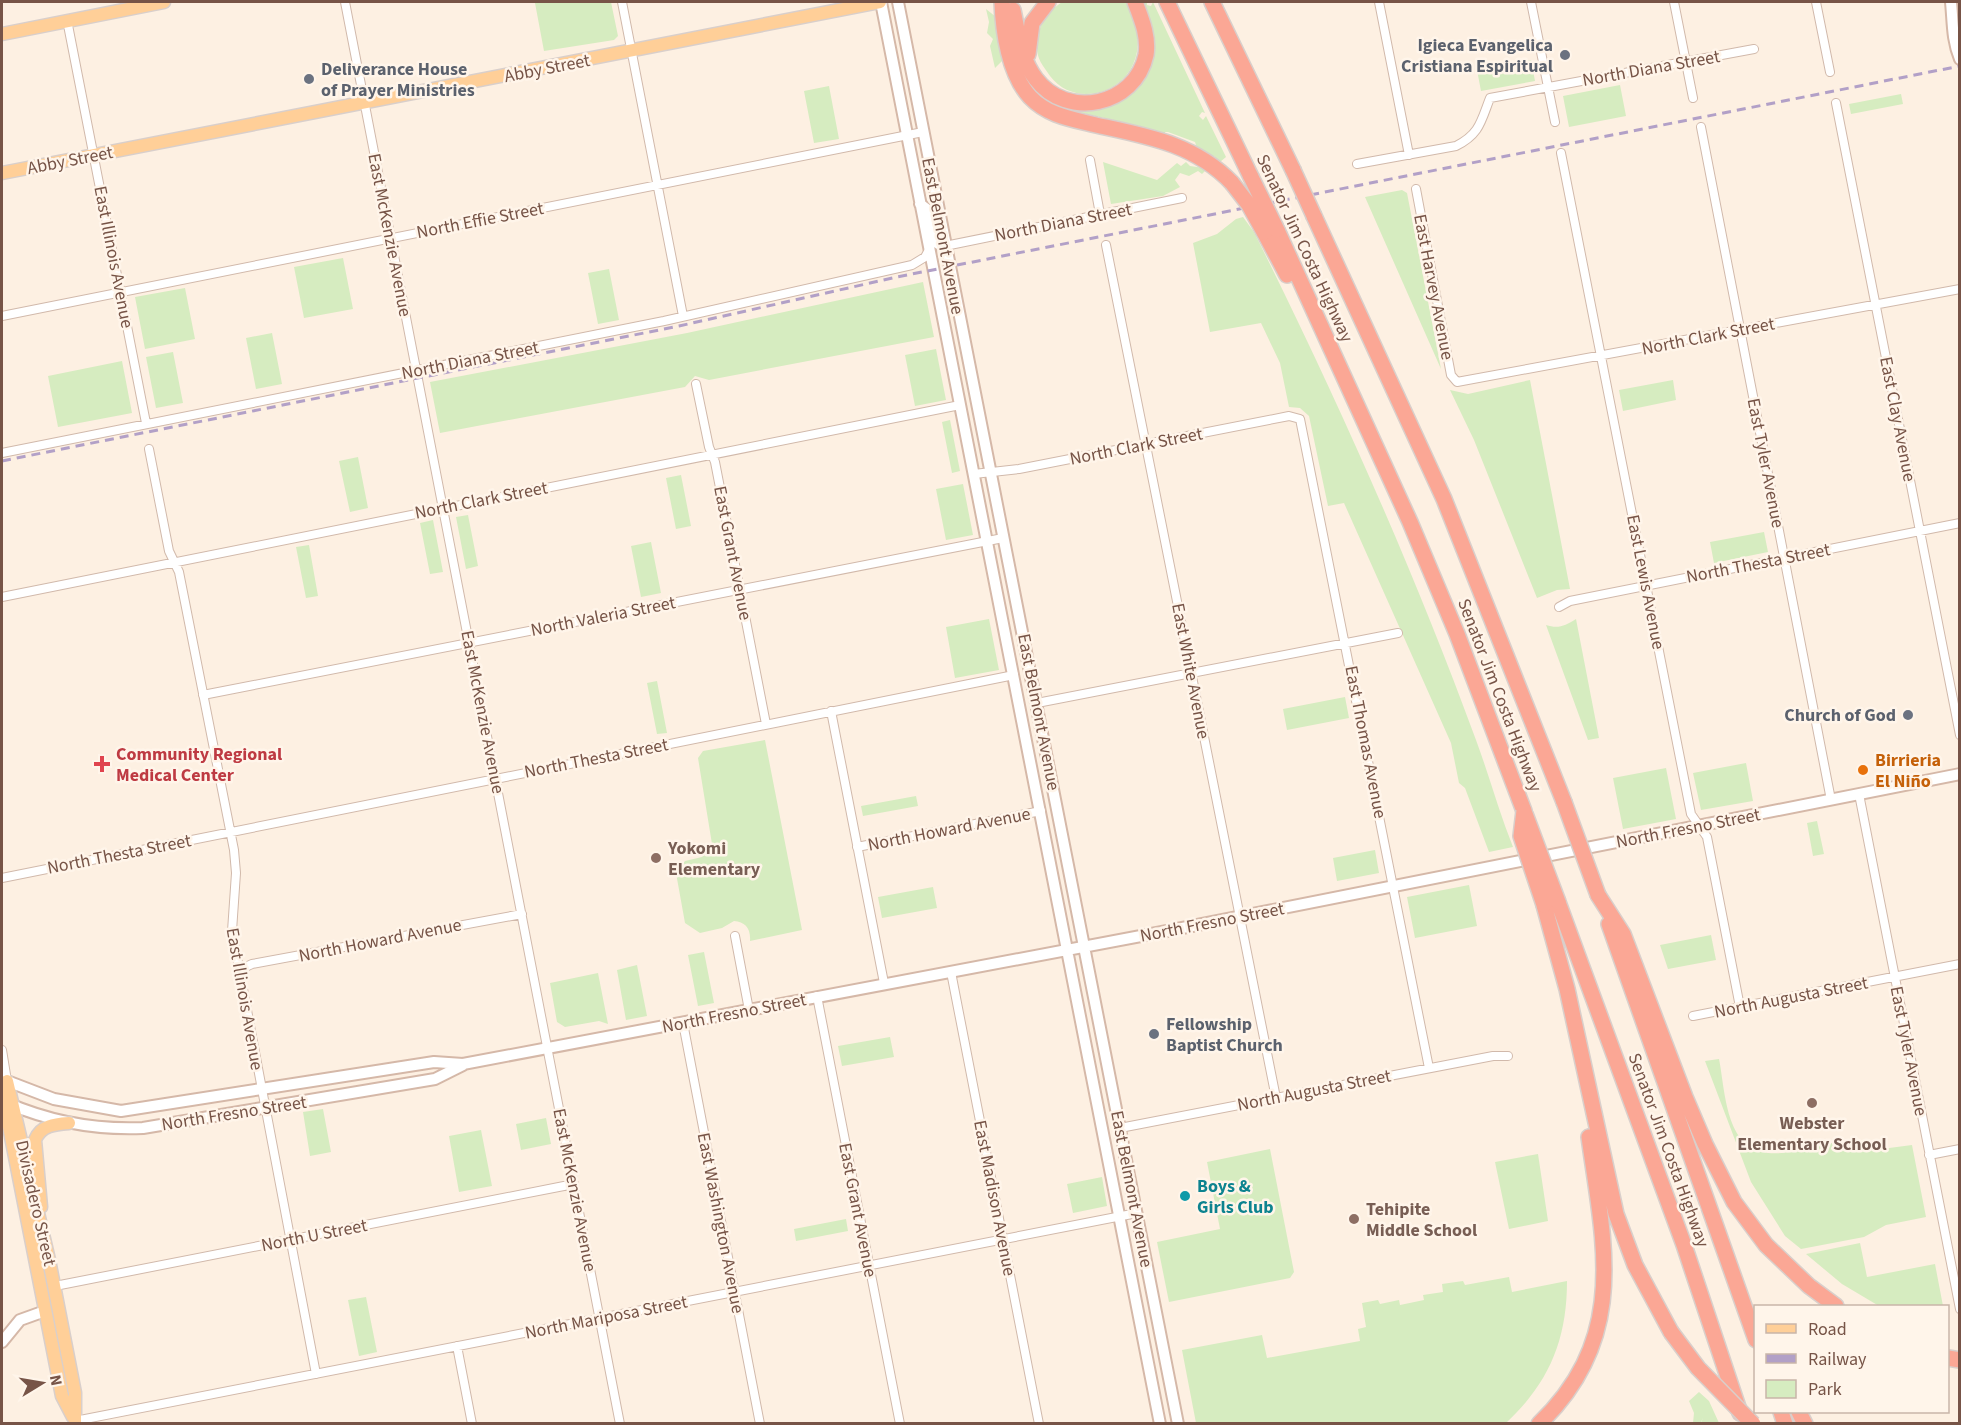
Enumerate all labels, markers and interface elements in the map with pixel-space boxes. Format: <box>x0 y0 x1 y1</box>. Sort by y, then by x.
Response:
place label: Igieca Evangelica Cristiana Espiritual <box>1401 33 1553 79</box>
street label: North Diana Street <box>1580 44 1722 93</box>
street label: Abby Street <box>502 48 592 89</box>
marker: Igieca Evangelica Cristiana Espiritual <box>1558 48 1572 62</box>
place label: Deliverance House of Prayer Ministries <box>321 57 475 103</box>
marker: Deliverance House of Prayer Ministries <box>302 72 316 86</box>
street label: Abby Street <box>25 140 115 181</box>
street label: Senator Jim Costa Highway <box>1250 150 1359 347</box>
street label: East McKenzie Avenue <box>361 151 418 319</box>
street label: East Belmont Avenue <box>915 156 970 317</box>
street label: East Illinois Avenue <box>87 184 140 330</box>
street label: North Effie Street <box>414 196 546 245</box>
street label: North Diana Street <box>992 197 1134 248</box>
street label: East Harvey Avenue <box>1407 212 1460 362</box>
street label: North Clark Street <box>1639 311 1777 362</box>
street label: North Diana Street <box>399 335 541 386</box>
street label: East Clay Avenue <box>1873 354 1922 484</box>
street label: East Tyler Avenue <box>1741 396 1790 530</box>
street label: North Clark Street <box>1067 421 1205 472</box>
street label: North Clark Street <box>412 475 550 526</box>
street label: East Grant Avenue <box>707 484 758 623</box>
street label: East Lewis Avenue <box>1620 512 1671 652</box>
street label: North Thesta Street <box>1684 537 1832 590</box>
street label: North Valeria Street <box>529 590 678 643</box>
street label: Senator Jim Costa Highway <box>1451 595 1548 796</box>
street label: East White Avenue <box>1165 601 1216 741</box>
street label: East McKenzie Avenue <box>454 628 511 796</box>
street label: East Belmont Avenue <box>1011 632 1066 793</box>
street label: East Thomas Avenue <box>1338 664 1393 821</box>
place label: Church of God <box>1784 703 1896 728</box>
marker: Church of God <box>1901 708 1915 722</box>
street label: North Thesta Street <box>522 732 670 785</box>
place label: Community Regional Medical Center <box>116 742 282 788</box>
place label: Birrieria El Niño <box>1875 748 1941 794</box>
marker: Community Regional Medical Center <box>93 755 111 773</box>
marker: Birrieria El Niño <box>1856 763 1870 777</box>
street label: North Howard Avenue <box>865 801 1033 858</box>
street label: North Fresno Street <box>1614 802 1762 855</box>
street label: North Thesta Street <box>45 828 193 881</box>
place label: Yokomi Elementary <box>667 836 761 882</box>
marker: Yokomi Elementary <box>649 851 663 865</box>
street label: North Fresno Street <box>1138 896 1286 949</box>
street label: North Howard Avenue <box>296 912 464 969</box>
street label: East Illinois Avenue <box>220 926 269 1072</box>
street label: North Augusta Street <box>1712 970 1870 1025</box>
street label: East Tyler Avenue <box>1884 984 1933 1118</box>
street label: North Fresno Street <box>660 987 808 1040</box>
place label: Fellowship Baptist Church <box>1166 1012 1283 1058</box>
marker: Fellowship Baptist Church <box>1147 1027 1161 1041</box>
street label: Senator Jim Costa Highway <box>1622 1050 1716 1251</box>
street label: North Augusta Street <box>1235 1063 1393 1118</box>
street label: North Fresno Street <box>160 1090 308 1137</box>
marker: Webster Elementary School <box>1805 1096 1819 1110</box>
street label: East McKenzie Avenue <box>546 1106 603 1274</box>
street label: East Belmont Avenue <box>1104 1109 1159 1270</box>
place label: Webster Elementary School <box>1737 1111 1887 1157</box>
street label: East Madison Avenue <box>967 1118 1022 1278</box>
street label: East Washington Avenue <box>691 1131 750 1316</box>
street label: Divisadero Street <box>9 1138 62 1268</box>
street label: East Grant Avenue <box>832 1141 883 1280</box>
place label: Boys & Girls Club <box>1197 1174 1274 1220</box>
marker: Boys & Girls Club <box>1178 1189 1192 1203</box>
place label: Tehipite Middle School <box>1366 1197 1477 1243</box>
marker: Tehipite Middle School <box>1347 1212 1361 1226</box>
street label: North U Street <box>259 1213 369 1258</box>
street label: North Mariposa Street <box>523 1289 689 1346</box>
legend <box>1754 1305 1949 1413</box>
text: Road <box>1808 1317 1847 1342</box>
text: Railway <box>1808 1347 1867 1372</box>
north arrow <box>12 1353 72 1413</box>
text: N <box>44 1373 68 1388</box>
text: Park <box>1808 1377 1842 1402</box>

